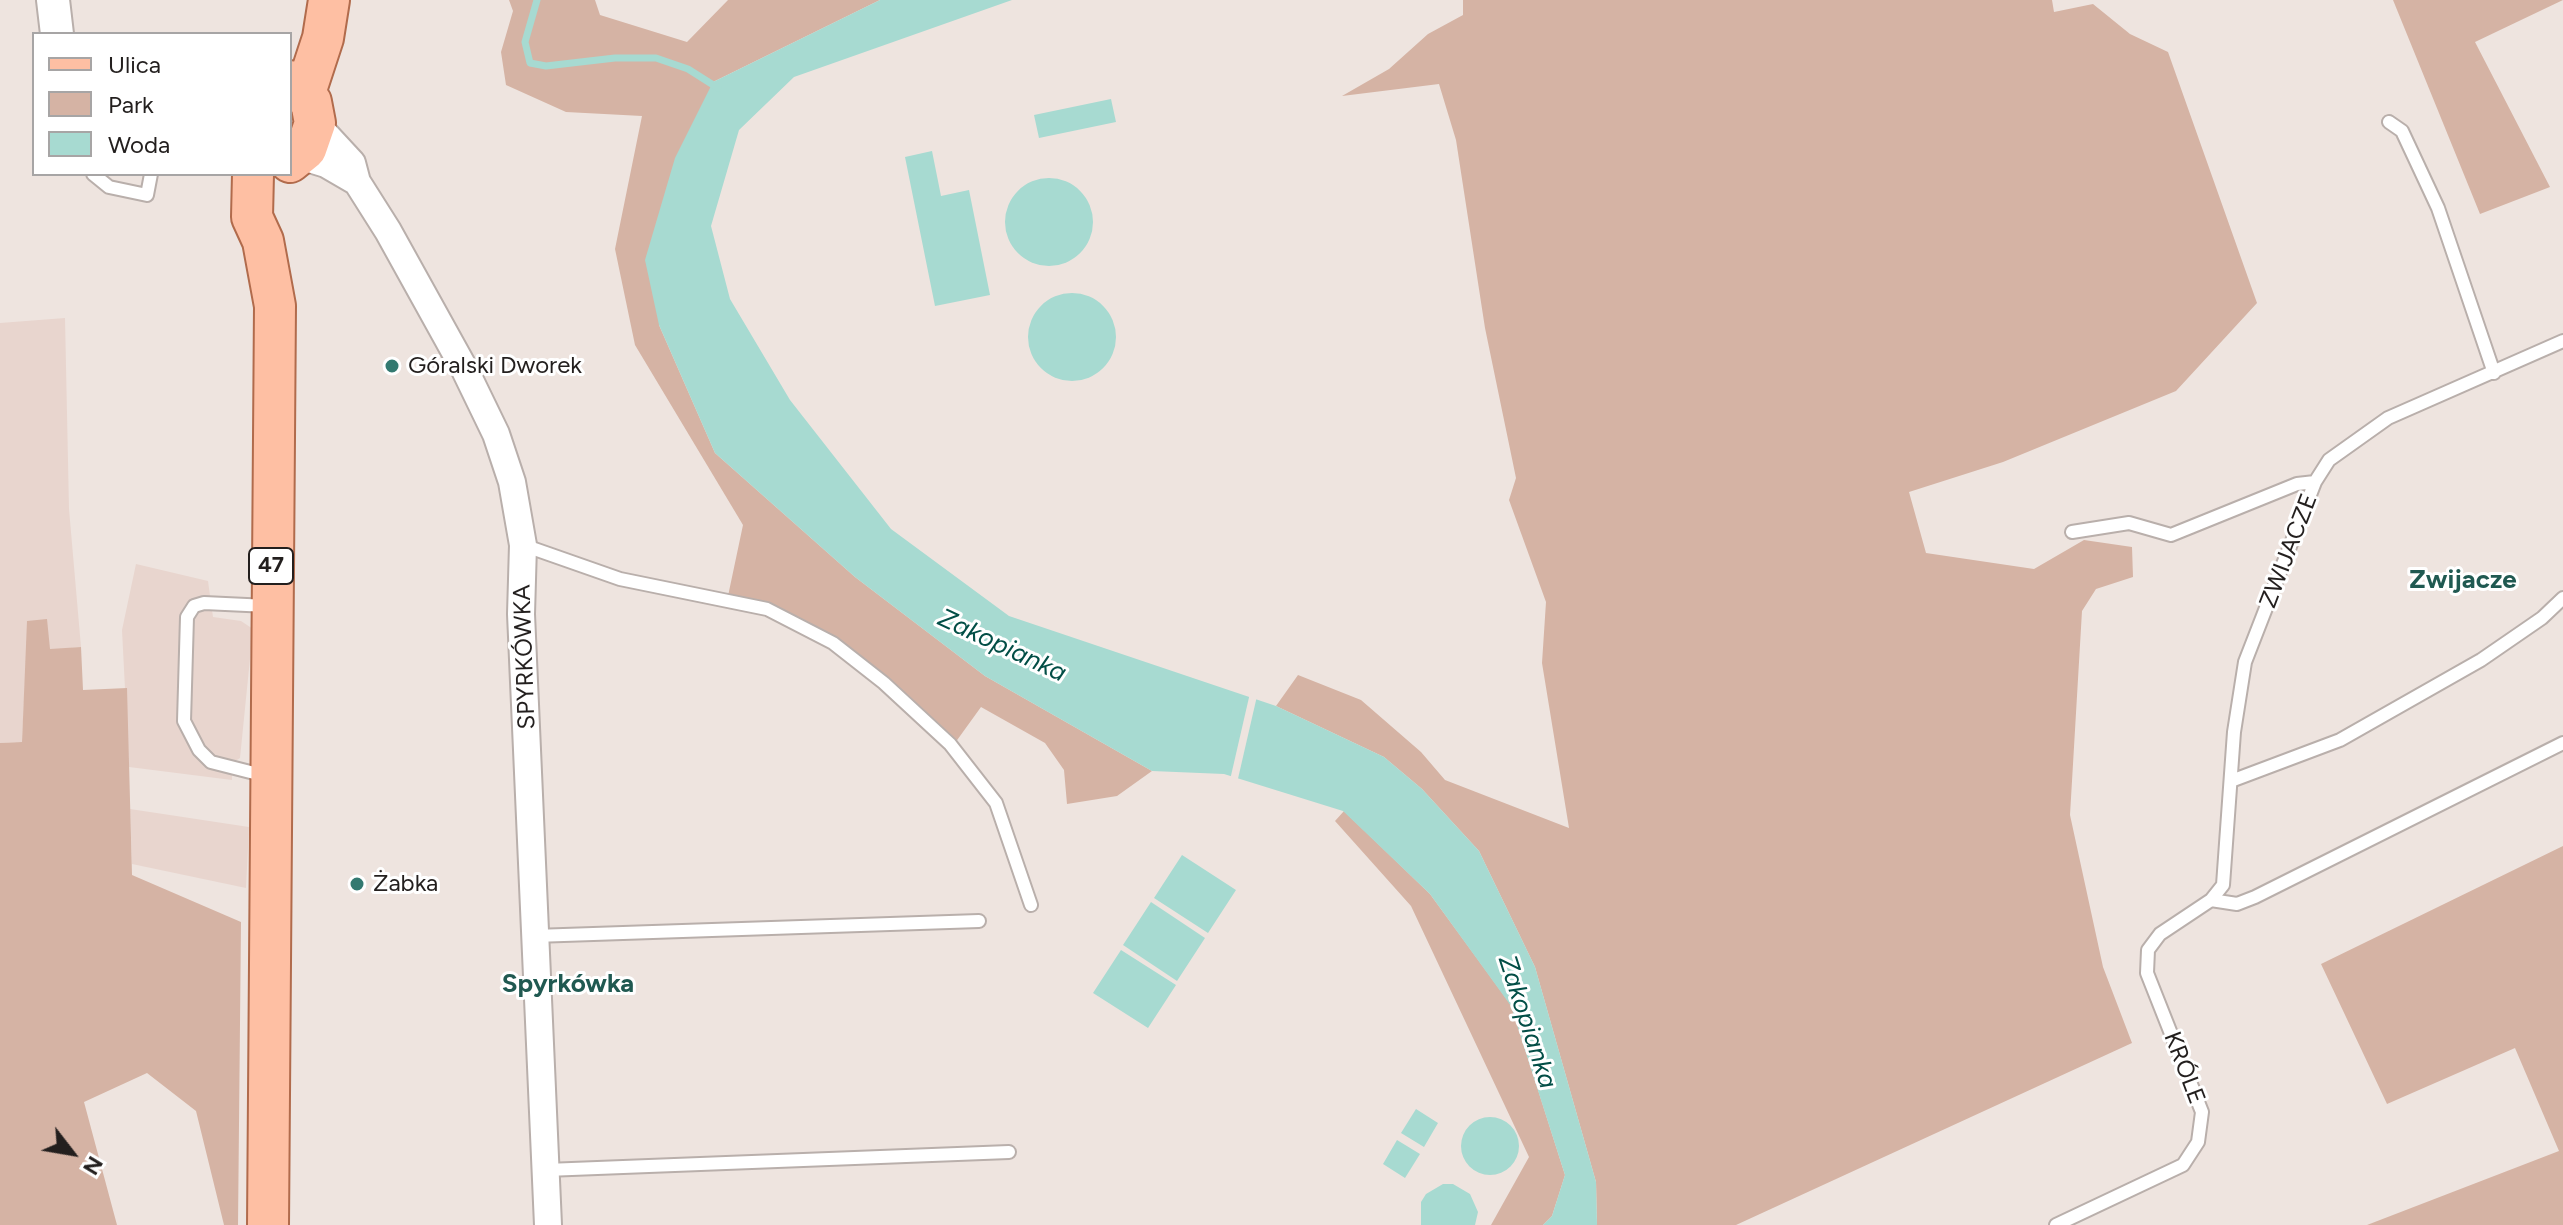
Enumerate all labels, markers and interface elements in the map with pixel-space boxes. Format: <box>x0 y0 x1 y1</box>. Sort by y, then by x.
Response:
legend <box>32 32 292 176</box>
text: Ulica <box>108 50 161 79</box>
text: Park <box>108 90 154 119</box>
text: Woda <box>108 130 170 159</box>
place label: Góralski Dworek <box>408 352 582 380</box>
marker: Góralski Dworek <box>383 357 401 375</box>
street label: ZWIJACZE <box>2254 490 2324 612</box>
road number: 47 <box>249 548 293 584</box>
district label: Zwijacze <box>2409 564 2517 596</box>
street label: SPYRKÓWKA <box>508 584 542 730</box>
water label: Zakopianka <box>933 603 1071 689</box>
place label: Żabka <box>373 870 438 898</box>
marker: Żabka <box>348 875 366 893</box>
water label: Zakopianka <box>1491 951 1563 1093</box>
district label: Spyrkówka <box>502 968 634 1000</box>
street label: KRÓLE <box>2157 1028 2211 1108</box>
north arrow <box>32 1113 112 1193</box>
text: N <box>77 1151 109 1180</box>

